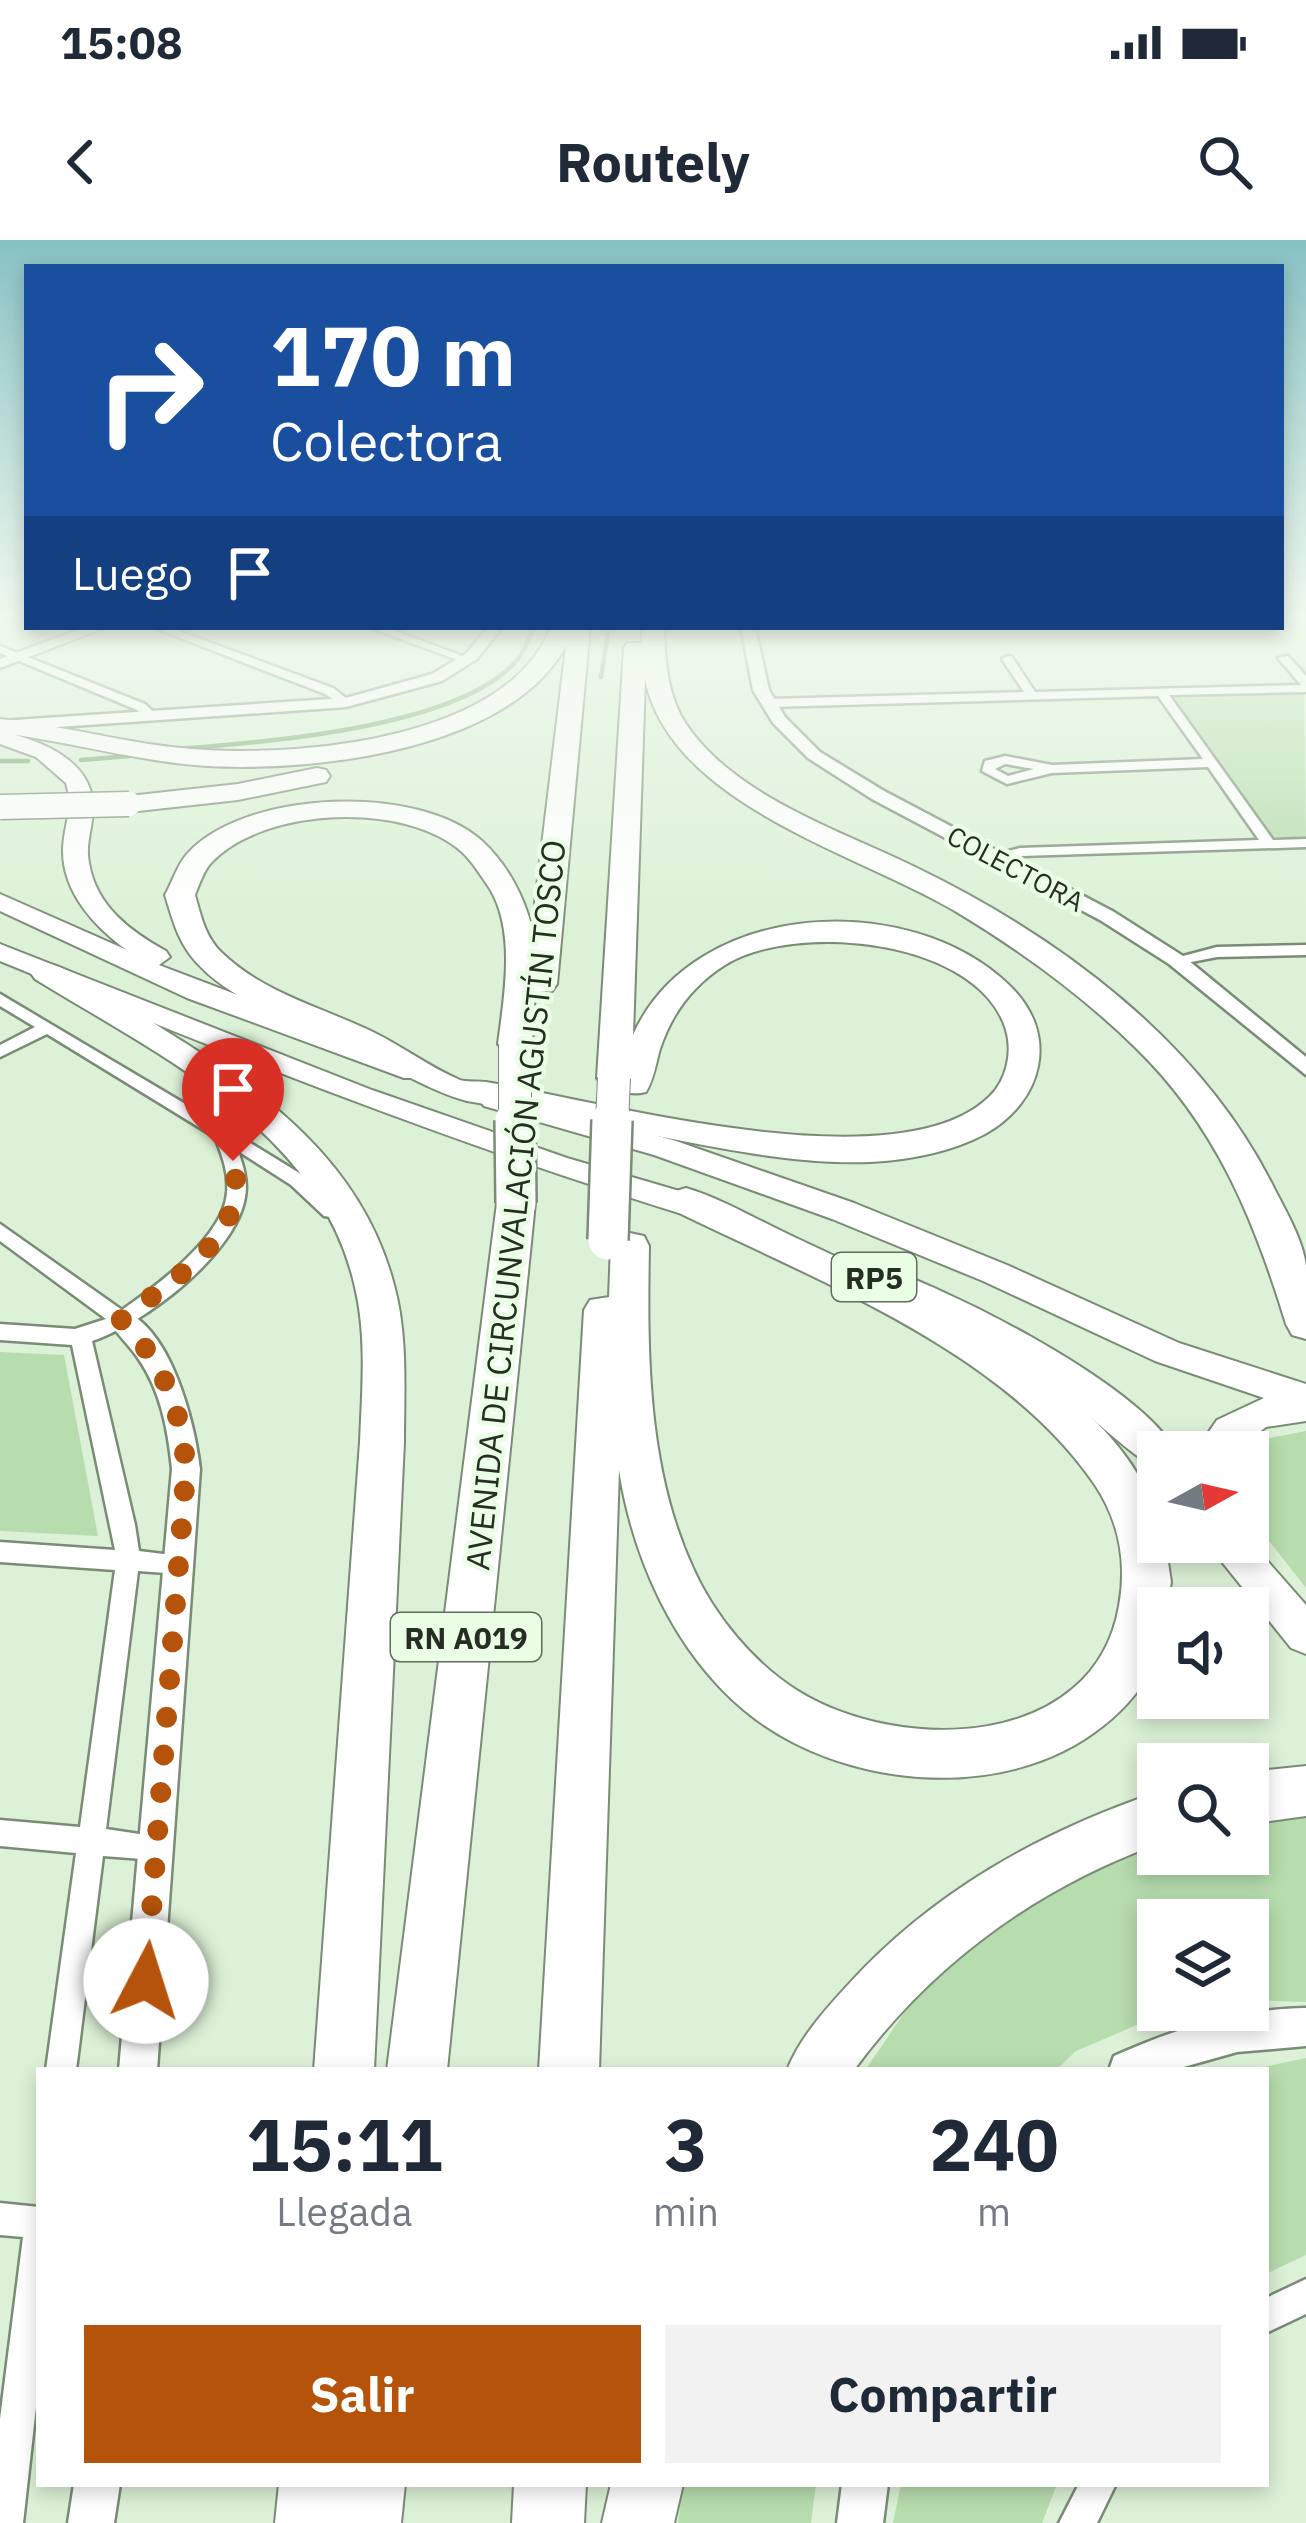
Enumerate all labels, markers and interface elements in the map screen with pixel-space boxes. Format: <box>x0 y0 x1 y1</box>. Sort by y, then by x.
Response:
text: 15:08 <box>60 13 183 71</box>
text: Routely <box>556 127 750 197</box>
icon: back <box>48 129 114 195</box>
icon: search <box>1192 129 1258 195</box>
text: 170 m <box>270 300 516 409</box>
icon: right <box>72 312 228 468</box>
text: Colectora <box>270 406 503 476</box>
icon: arrive <box>217 540 283 606</box>
text: Luego <box>72 544 193 602</box>
street label: COLECTORA <box>941 817 1091 919</box>
street label: AVENIDA DE CIRCUNVALACIÓN AGUSTÍN TOSCO <box>455 838 575 1572</box>
pin <box>182 1038 284 1161</box>
icon: arrive <box>200 1056 266 1122</box>
road number: RP5 <box>832 1253 916 1301</box>
north arrow <box>1137 1431 1269 1563</box>
map controls <box>1137 1431 1269 2031</box>
button: sound <box>1137 1587 1269 1719</box>
road number: RN A019 <box>391 1613 541 1661</box>
button: search <box>1137 1743 1269 1875</box>
button: layers <box>1137 1899 1269 2031</box>
position arrow <box>83 1918 209 2044</box>
text: 15:11 <box>246 2097 443 2191</box>
text: 3 <box>664 2097 708 2191</box>
text: 240 <box>929 2097 1059 2191</box>
text: Llegada <box>276 2186 413 2237</box>
text: min <box>653 2186 719 2237</box>
text: m <box>977 2186 1011 2237</box>
button: Salir <box>84 2325 641 2463</box>
button: Compartir <box>665 2325 1221 2463</box>

